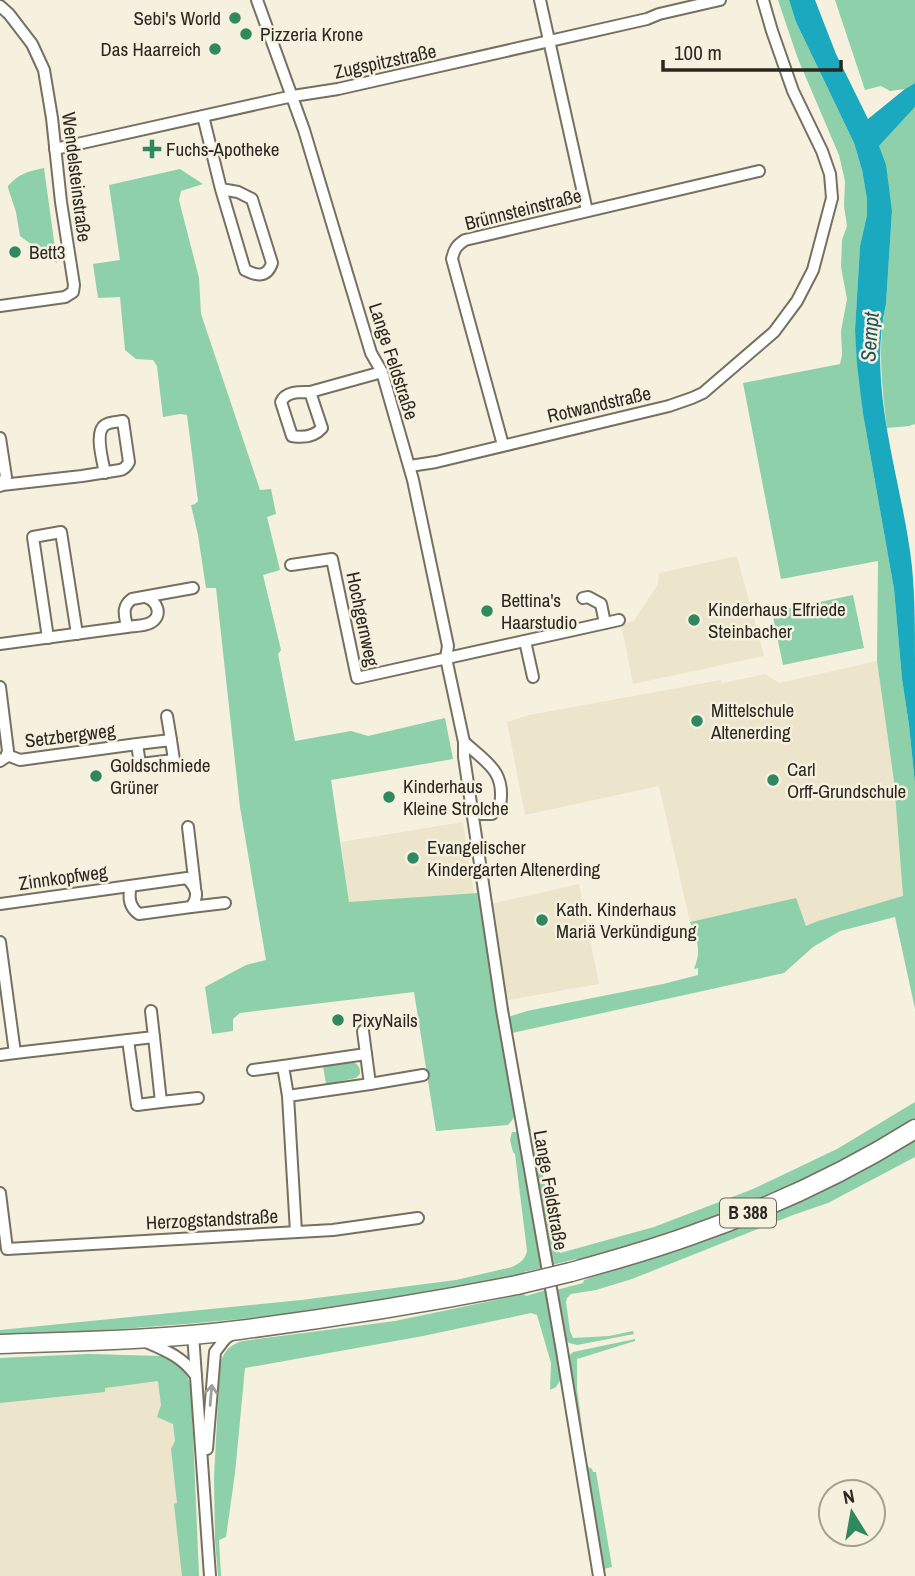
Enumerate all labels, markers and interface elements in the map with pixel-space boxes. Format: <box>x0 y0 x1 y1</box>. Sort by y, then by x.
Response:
place label: Sebi's World <box>133 5 221 31</box>
marker: Sebi's World <box>227 10 243 26</box>
place label: Pizzeria Krone <box>260 21 363 47</box>
marker: Pizzeria Krone <box>238 26 254 42</box>
scale bar <box>663 28 842 72</box>
place label: Das Haarreich <box>101 36 201 62</box>
street label: Zugspitzstraße <box>331 37 439 85</box>
text: 100 m <box>674 38 722 67</box>
marker: Das Haarreich <box>207 41 223 57</box>
street label: Wendelsteinstraße <box>56 111 98 243</box>
place label: Fuchs-Apotheke <box>166 136 279 162</box>
marker: Fuchs-Apotheke <box>144 141 160 157</box>
street label: Brünnsteinstraße <box>462 182 584 236</box>
place label: Bett3 <box>29 239 65 265</box>
marker: Bett3 <box>7 244 23 260</box>
street label: Lange Feldstraße <box>363 299 425 423</box>
water label: Sempt <box>853 310 886 363</box>
street label: Rotwandstraße <box>545 379 653 429</box>
street label: Hochgernweg <box>340 569 386 669</box>
place label: Bettina's Haarstudio <box>501 587 577 635</box>
place label: Kinderhaus Elfriede Steinbacher <box>708 596 846 644</box>
marker: Bettina's Haarstudio <box>479 603 495 619</box>
marker: Kinderhaus Elfriede Steinbacher <box>686 612 702 628</box>
place label: Mittelschule Altenerding <box>710 697 794 745</box>
marker: Mittelschule Altenerding <box>689 713 705 729</box>
street label: Setzbergweg <box>23 717 117 753</box>
place label: Goldschmiede Grüner <box>110 752 210 800</box>
place label: Carl Orff-Grundschule <box>787 756 906 804</box>
marker: Goldschmiede Grüner <box>88 768 104 784</box>
marker: Carl Orff-Grundschule <box>765 772 781 788</box>
place label: Kinderhaus Kleine Strolche <box>403 773 509 821</box>
marker: Kinderhaus Kleine Strolche <box>381 789 397 805</box>
place label: Evangelischer Kindergarten Altenerding <box>427 834 601 882</box>
marker: Evangelischer Kindergarten Altenerding <box>405 850 421 866</box>
street label: Zinnkopfweg <box>17 858 109 896</box>
place label: Kath. Kinderhaus Mariä Verkündigung <box>556 896 697 944</box>
marker: Kath. Kinderhaus Mariä Verkündigung <box>534 912 550 928</box>
place label: PixyNails <box>352 1007 418 1033</box>
marker: PixyNails <box>330 1012 346 1028</box>
street label: Lange Feldstraße <box>528 1128 574 1252</box>
road number: B 388 <box>720 1198 776 1228</box>
street label: Herzogstandstraße <box>145 1203 279 1235</box>
one-way arrow <box>205 1384 218 1406</box>
north arrow <box>817 1478 887 1548</box>
text: N <box>841 1482 857 1510</box>

